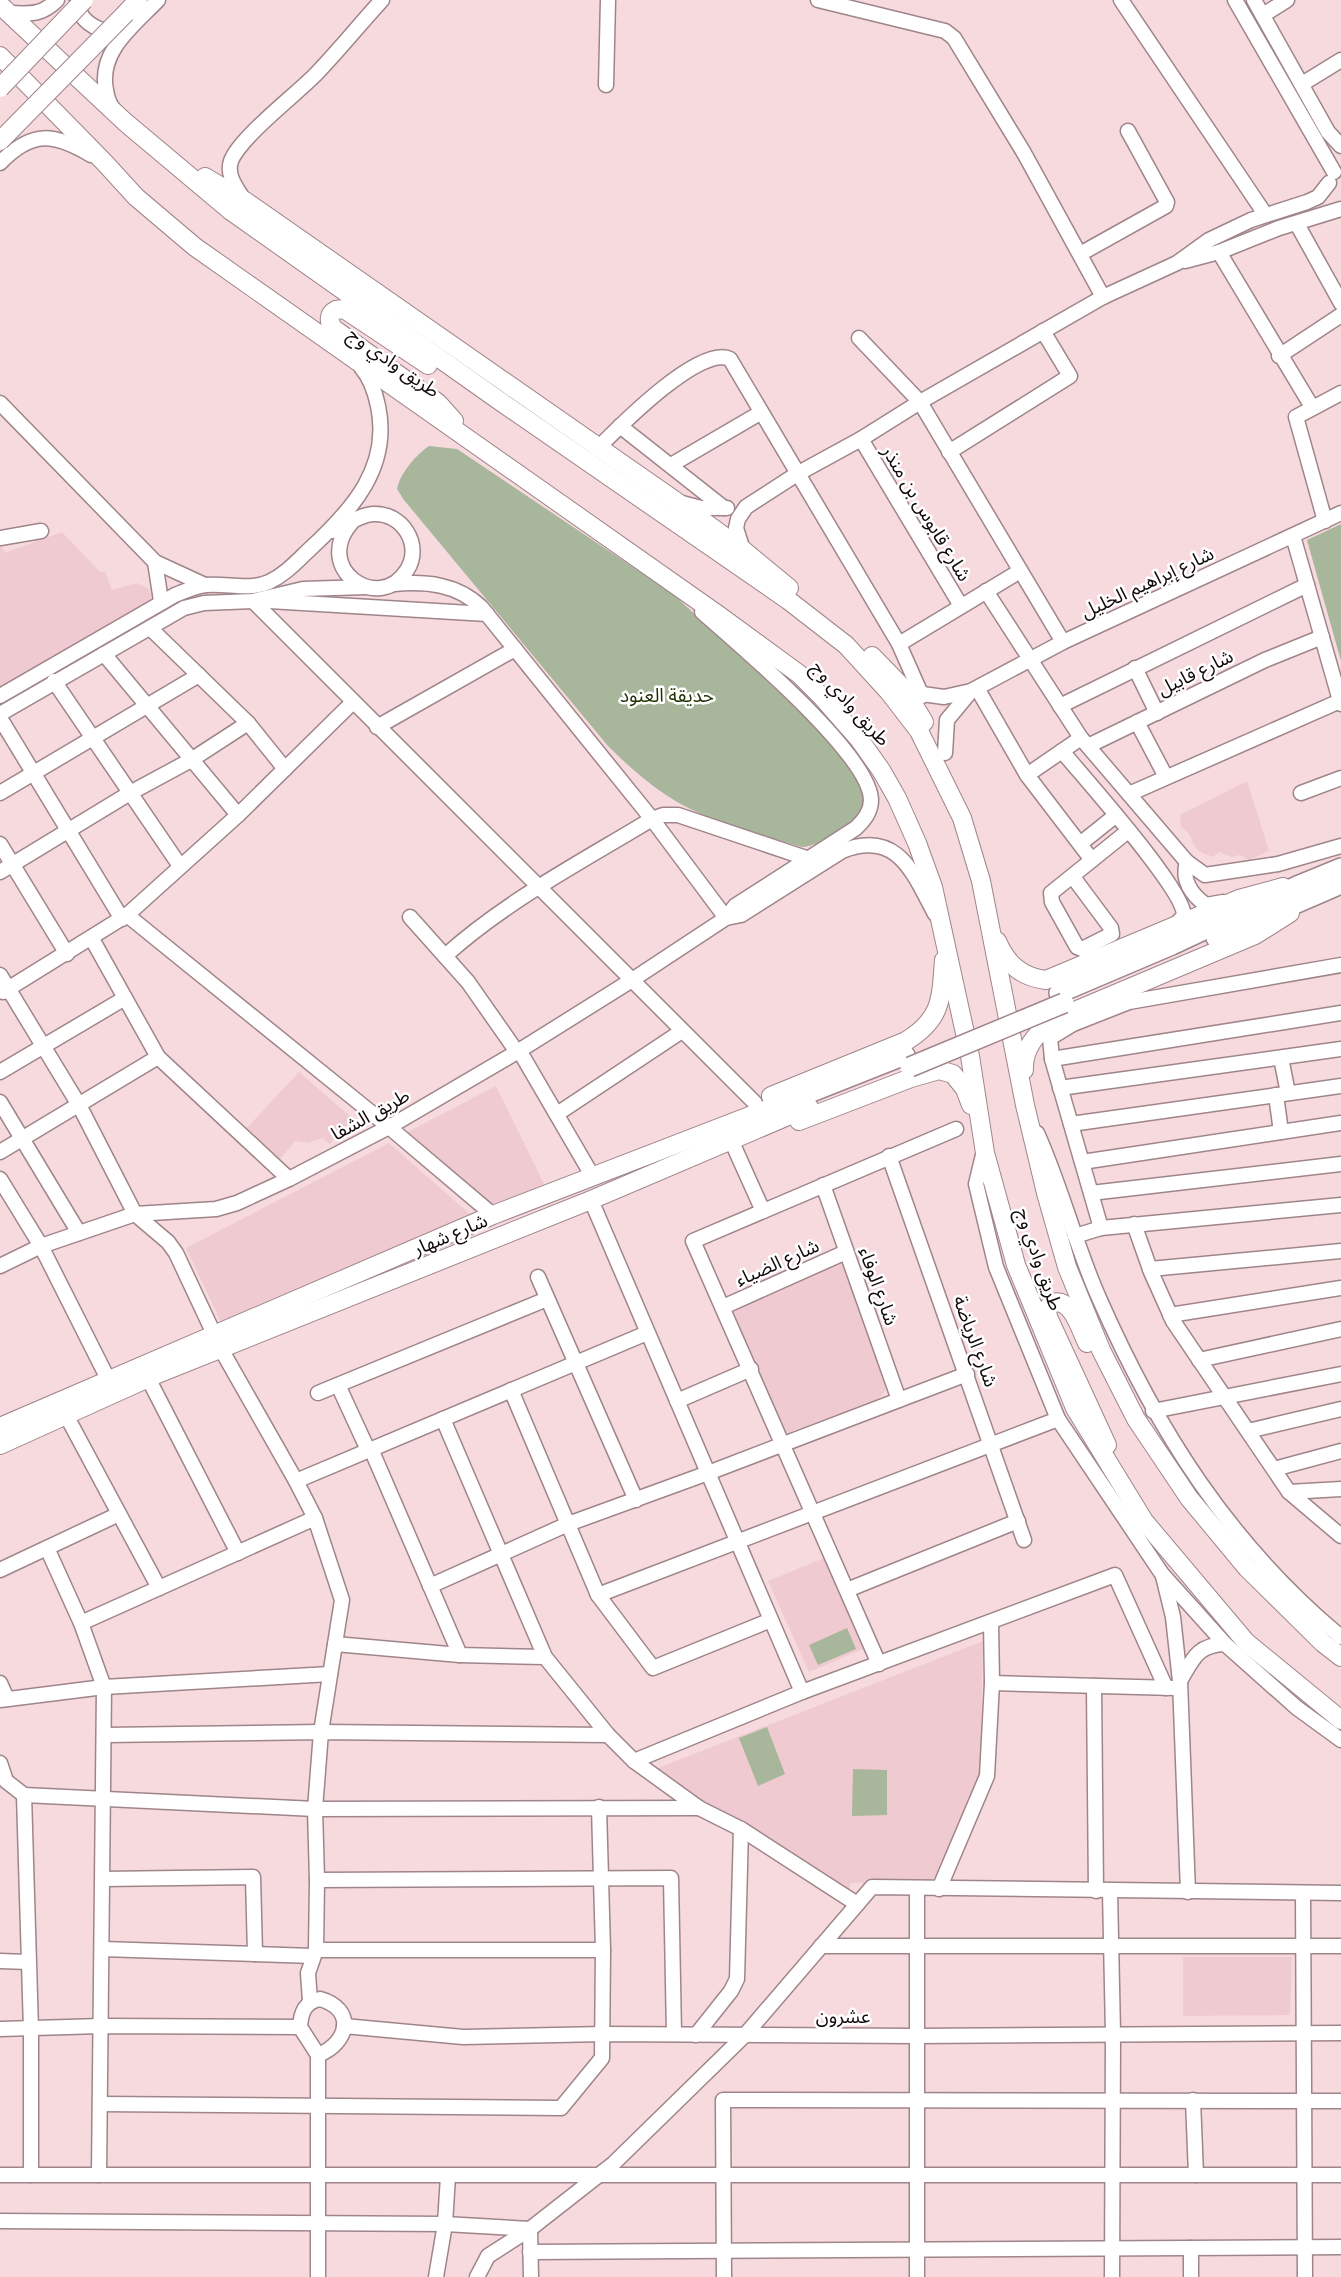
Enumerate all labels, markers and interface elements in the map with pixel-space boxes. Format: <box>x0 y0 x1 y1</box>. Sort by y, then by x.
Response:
street label: طريق وادي وج <box>341 321 445 405</box>
street label: شارع قابوس بن منذر <box>875 440 977 586</box>
street label: شارع إبراهيم الخليل <box>1077 541 1219 626</box>
street label: شارع قابيل <box>1153 643 1238 702</box>
street label: طريق وادي وج <box>804 655 896 753</box>
park label: حديقة العنود <box>620 683 714 707</box>
street label: طريق الشفا <box>327 1083 413 1145</box>
street label: طريق وادي وج <box>1008 1205 1069 1315</box>
street label: شارع شهار <box>408 1208 492 1263</box>
street label: شارع الضياء <box>731 1233 824 1293</box>
street label: شارع الوفاء <box>852 1243 904 1329</box>
street label: شارع الرياضة <box>947 1292 1004 1391</box>
street label: عشرون <box>816 2004 870 2028</box>

